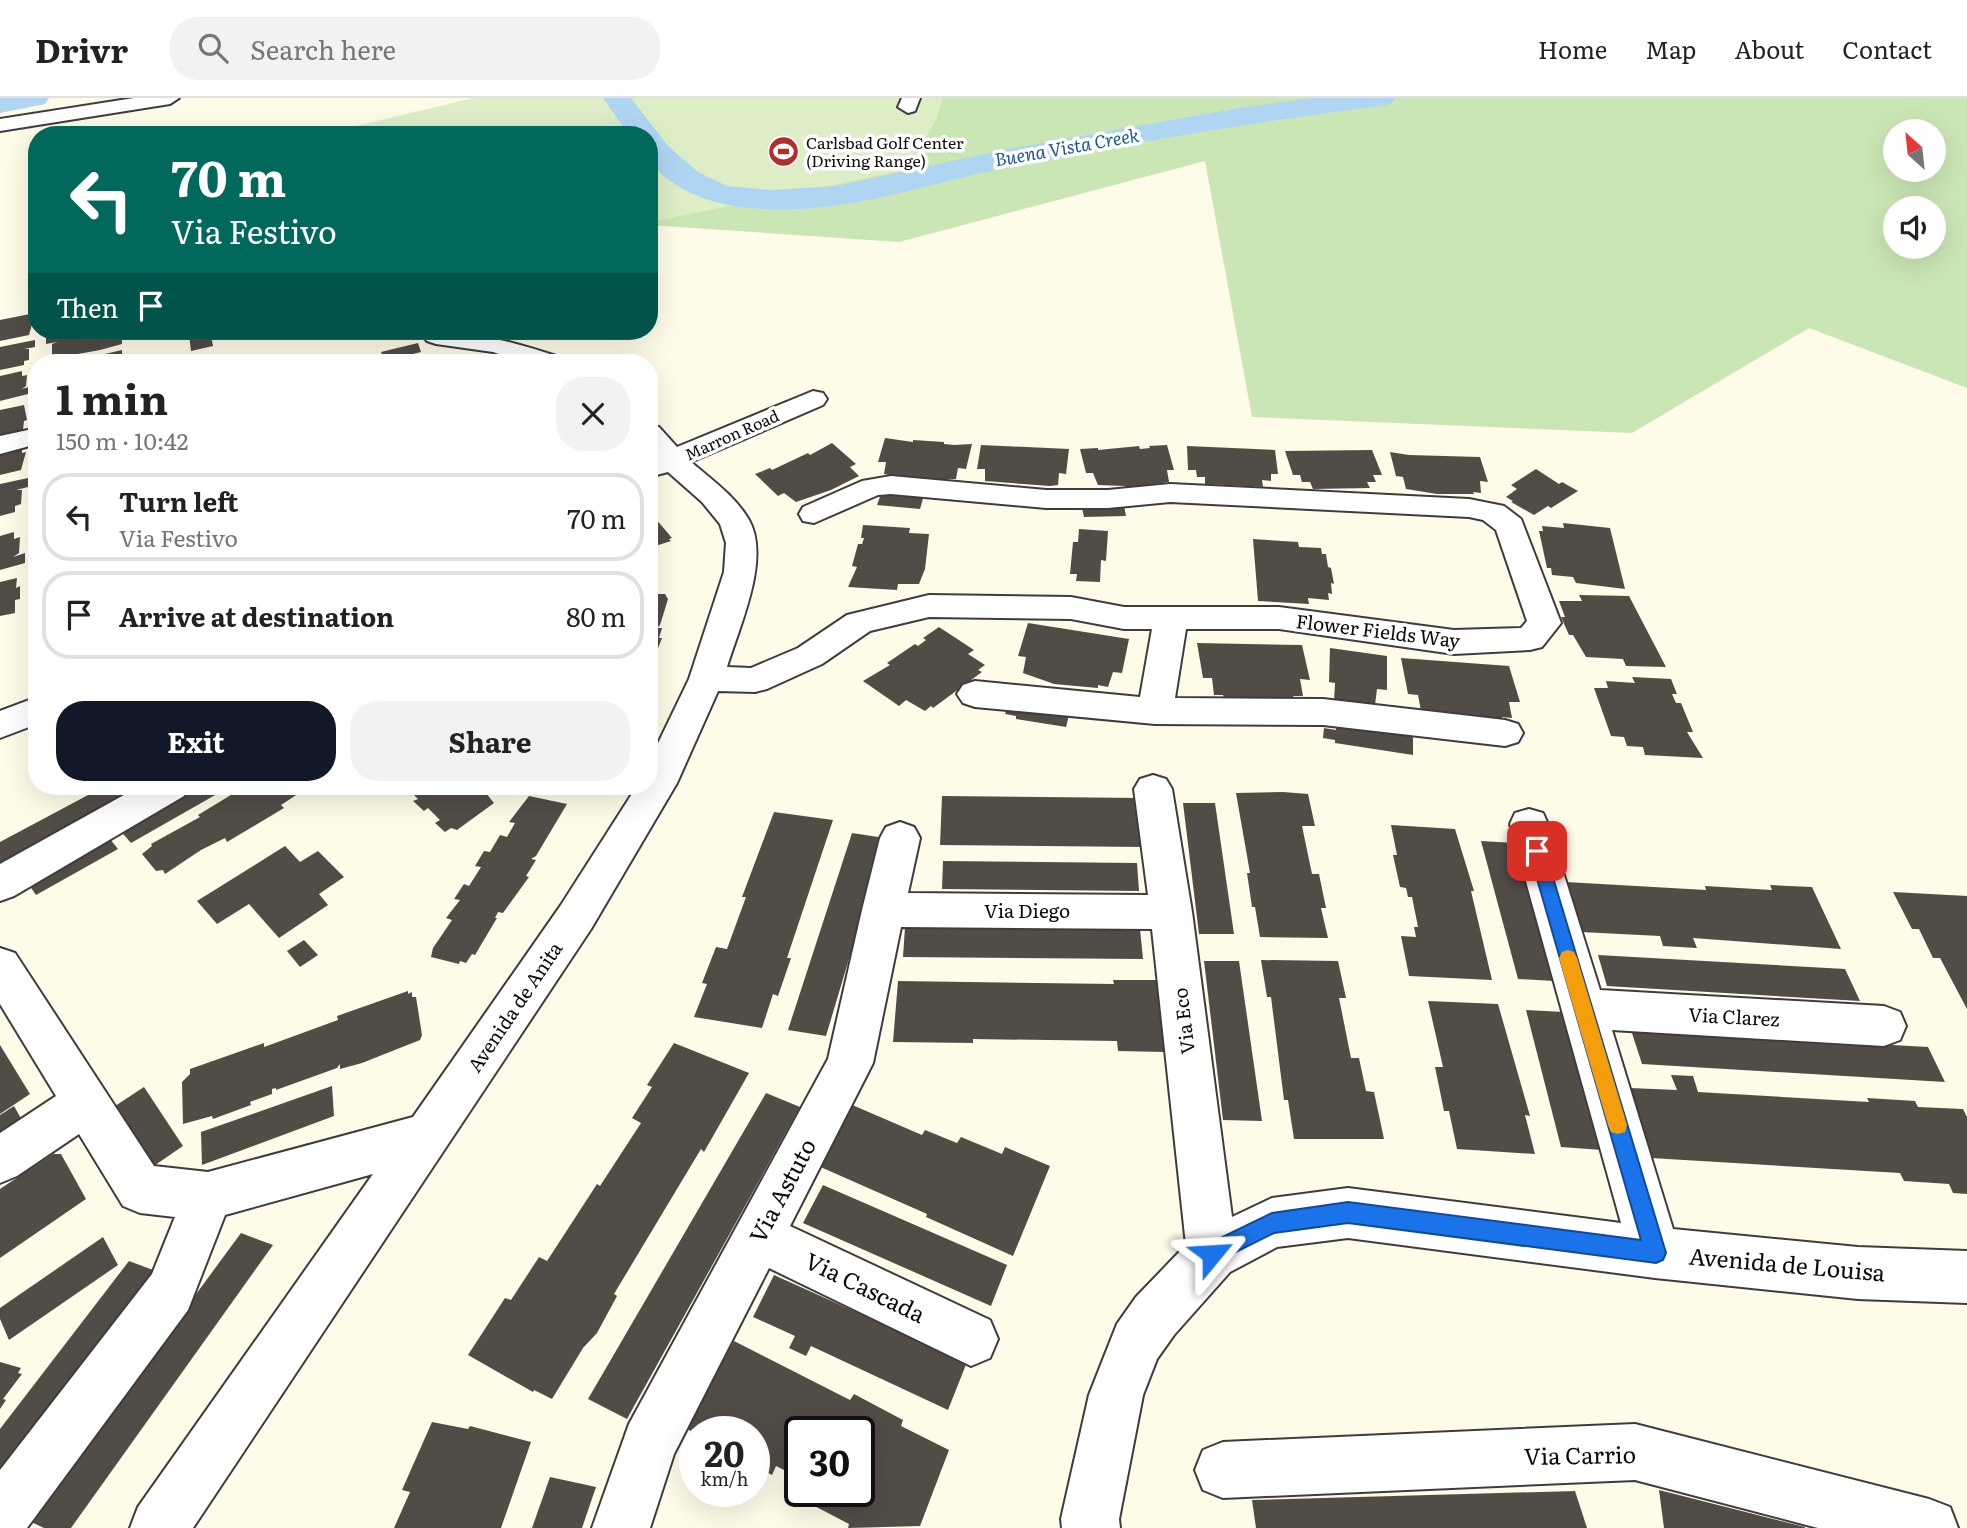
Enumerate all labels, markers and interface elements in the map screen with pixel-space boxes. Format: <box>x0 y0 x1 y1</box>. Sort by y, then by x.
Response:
search box <box>170 17 660 80</box>
text: Drivr <box>35 24 128 73</box>
icon: search <box>194 29 232 67</box>
text: Search here <box>250 29 396 68</box>
text: Home <box>1538 31 1607 66</box>
text: Map <box>1645 31 1696 66</box>
text: About <box>1734 31 1804 66</box>
text: Contact <box>1842 31 1932 66</box>
north arrow <box>1883 119 1946 182</box>
map controls <box>1883 119 1946 259</box>
water label: Buena Vista Creek <box>992 121 1141 173</box>
place label: Carlsbad Golf Center (Driving Range) <box>806 130 964 172</box>
sports icon: Carlsbad Golf Center (Driving Range) <box>766 135 800 169</box>
text: 70 m <box>171 139 286 212</box>
icon: left <box>56 154 147 245</box>
button: sound <box>1883 196 1946 259</box>
text: Via Festivo <box>171 206 337 254</box>
text: Then <box>56 287 118 326</box>
icon: arrive <box>132 287 170 325</box>
text: 1 min <box>56 366 168 428</box>
button: close <box>556 377 630 451</box>
street label: Marron Road <box>681 403 783 466</box>
text: 150 m · 10:42 <box>56 423 188 457</box>
text: Turn left <box>119 481 238 520</box>
icon: left <box>60 498 98 536</box>
text: 70 m <box>567 498 626 537</box>
text: Via Festivo <box>119 520 238 554</box>
icon: arrive <box>60 596 98 634</box>
text: Arrive at destination <box>119 596 394 635</box>
text: 80 m <box>566 596 626 635</box>
street label: Flower Fields Way <box>1294 606 1462 654</box>
button: Exit <box>56 701 336 781</box>
button: Share <box>350 701 630 781</box>
pin <box>1507 821 1567 881</box>
icon: arrive <box>1518 832 1556 870</box>
street label: Via Diego <box>984 896 1070 924</box>
street label: Avenida de Anita <box>460 935 569 1077</box>
street label: Via Eco <box>1165 986 1201 1056</box>
street label: Via Clarez <box>1688 1000 1780 1032</box>
street label: Via Astuto <box>739 1132 823 1248</box>
position arrow <box>1175 1217 1249 1291</box>
street label: Avenida de Louisa <box>1688 1237 1887 1289</box>
street label: Via Cascada <box>800 1242 932 1330</box>
speed limit sign: 30 <box>784 1416 875 1507</box>
text: 20 <box>704 1426 745 1478</box>
street label: Via Carrio <box>1524 1436 1636 1472</box>
text: km/h <box>701 1465 748 1492</box>

